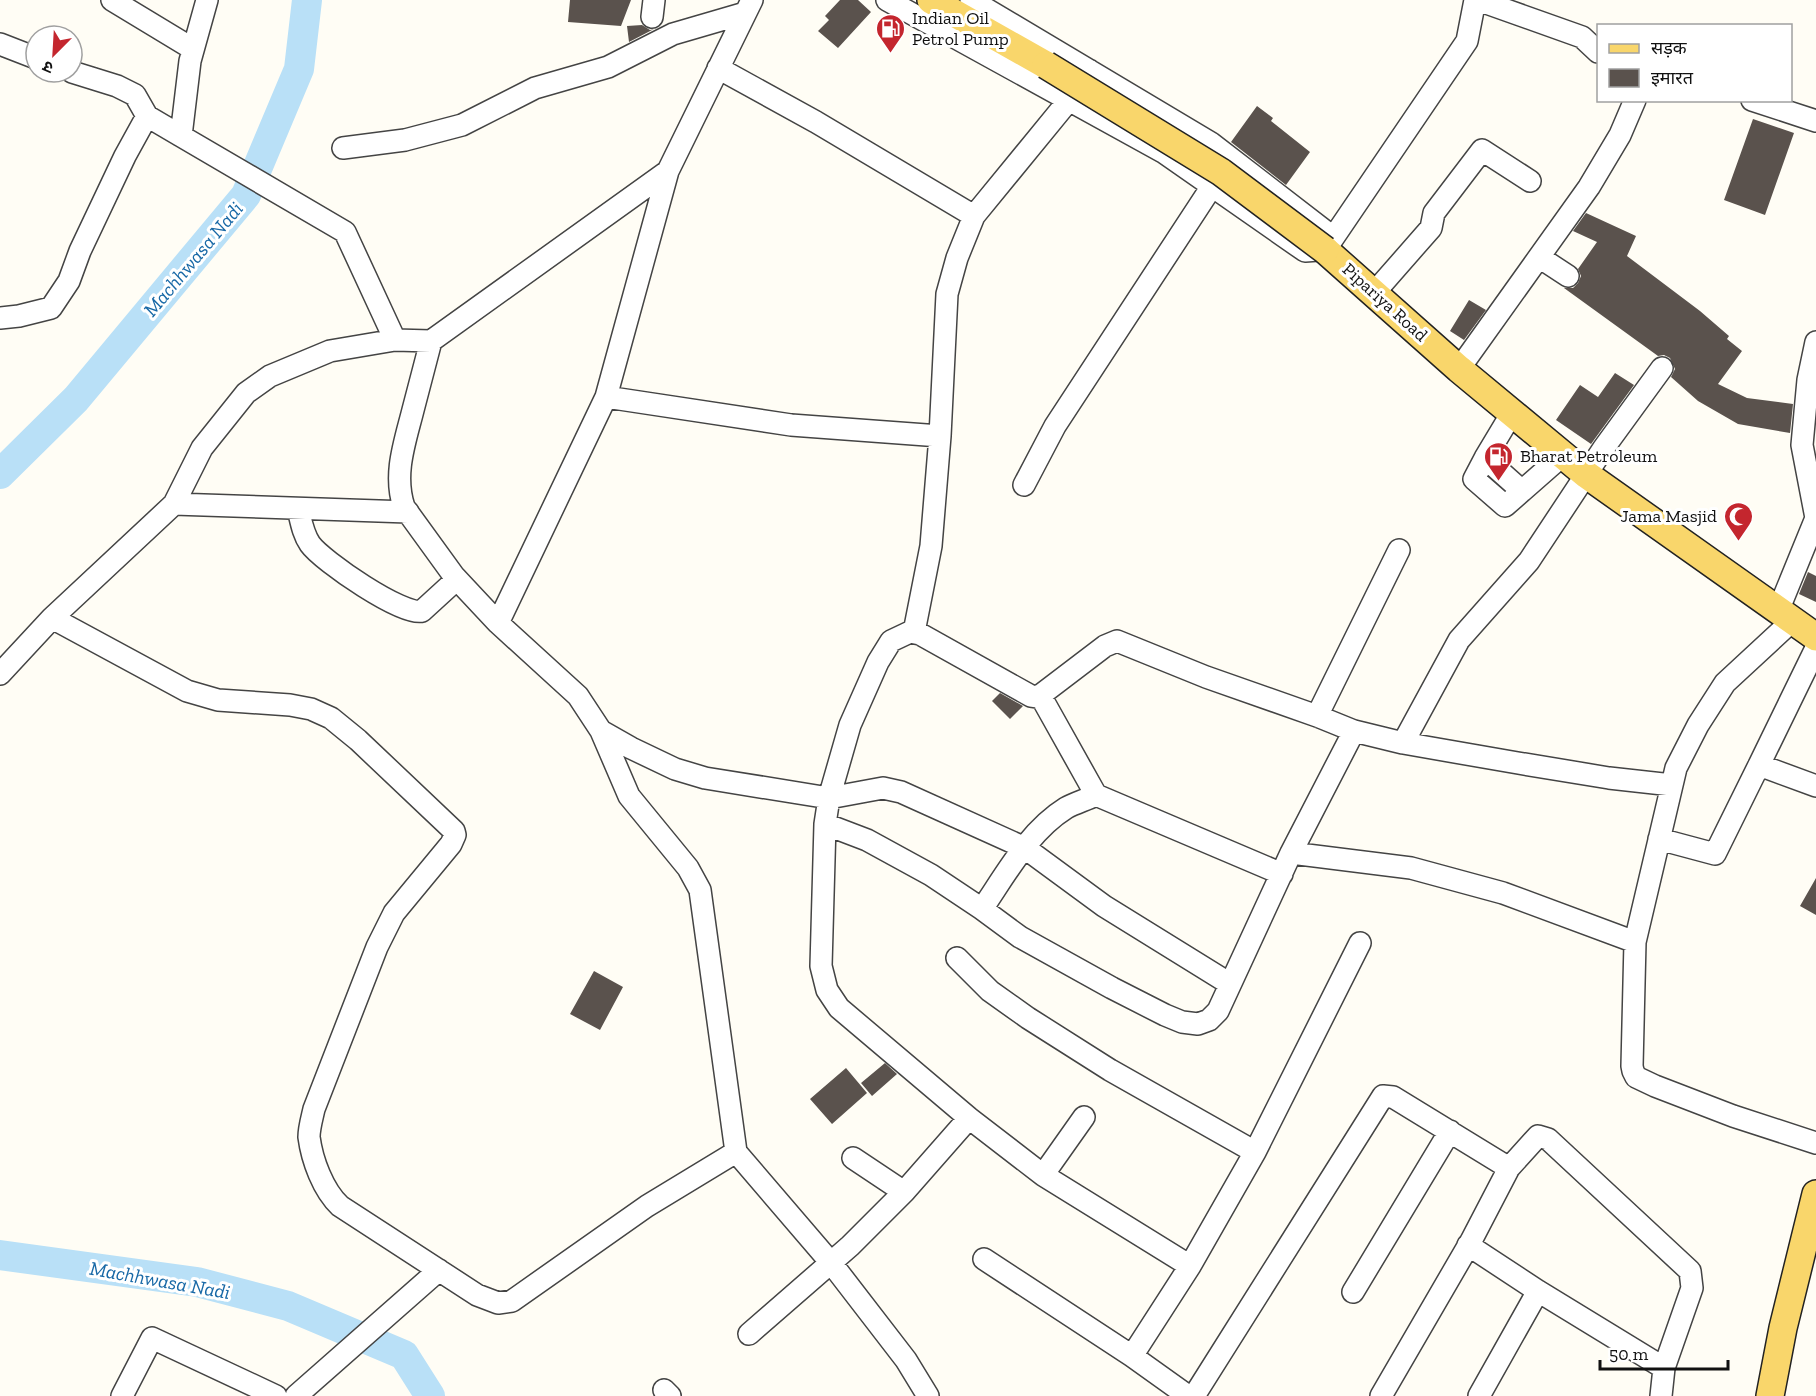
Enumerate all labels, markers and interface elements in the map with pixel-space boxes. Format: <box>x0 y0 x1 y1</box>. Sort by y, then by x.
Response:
place label: Indian Oil Petrol Pump <box>912 7 1009 50</box>
fuel station icon: Indian Oil Petrol Pump <box>875 12 907 54</box>
north arrow <box>24 24 84 84</box>
legend <box>1597 24 1792 102</box>
text: सड़क <box>1651 37 1688 59</box>
text: उ <box>39 56 56 78</box>
text: इमारत <box>1651 67 1694 89</box>
water label: Machhwasa Nadi <box>138 197 248 321</box>
street label: Pipariya Road <box>1338 258 1432 346</box>
fuel station icon: Bharat Petroleum <box>1483 440 1515 482</box>
place label: Bharat Petroleum <box>1520 445 1658 467</box>
mosque icon: Jama Masjid <box>1722 500 1754 542</box>
place label: Jama Masjid <box>1621 505 1717 527</box>
water label: Machhwasa Nadi <box>88 1256 232 1304</box>
scale bar <box>1600 1333 1728 1371</box>
text: 50 m <box>1609 1343 1649 1365</box>

